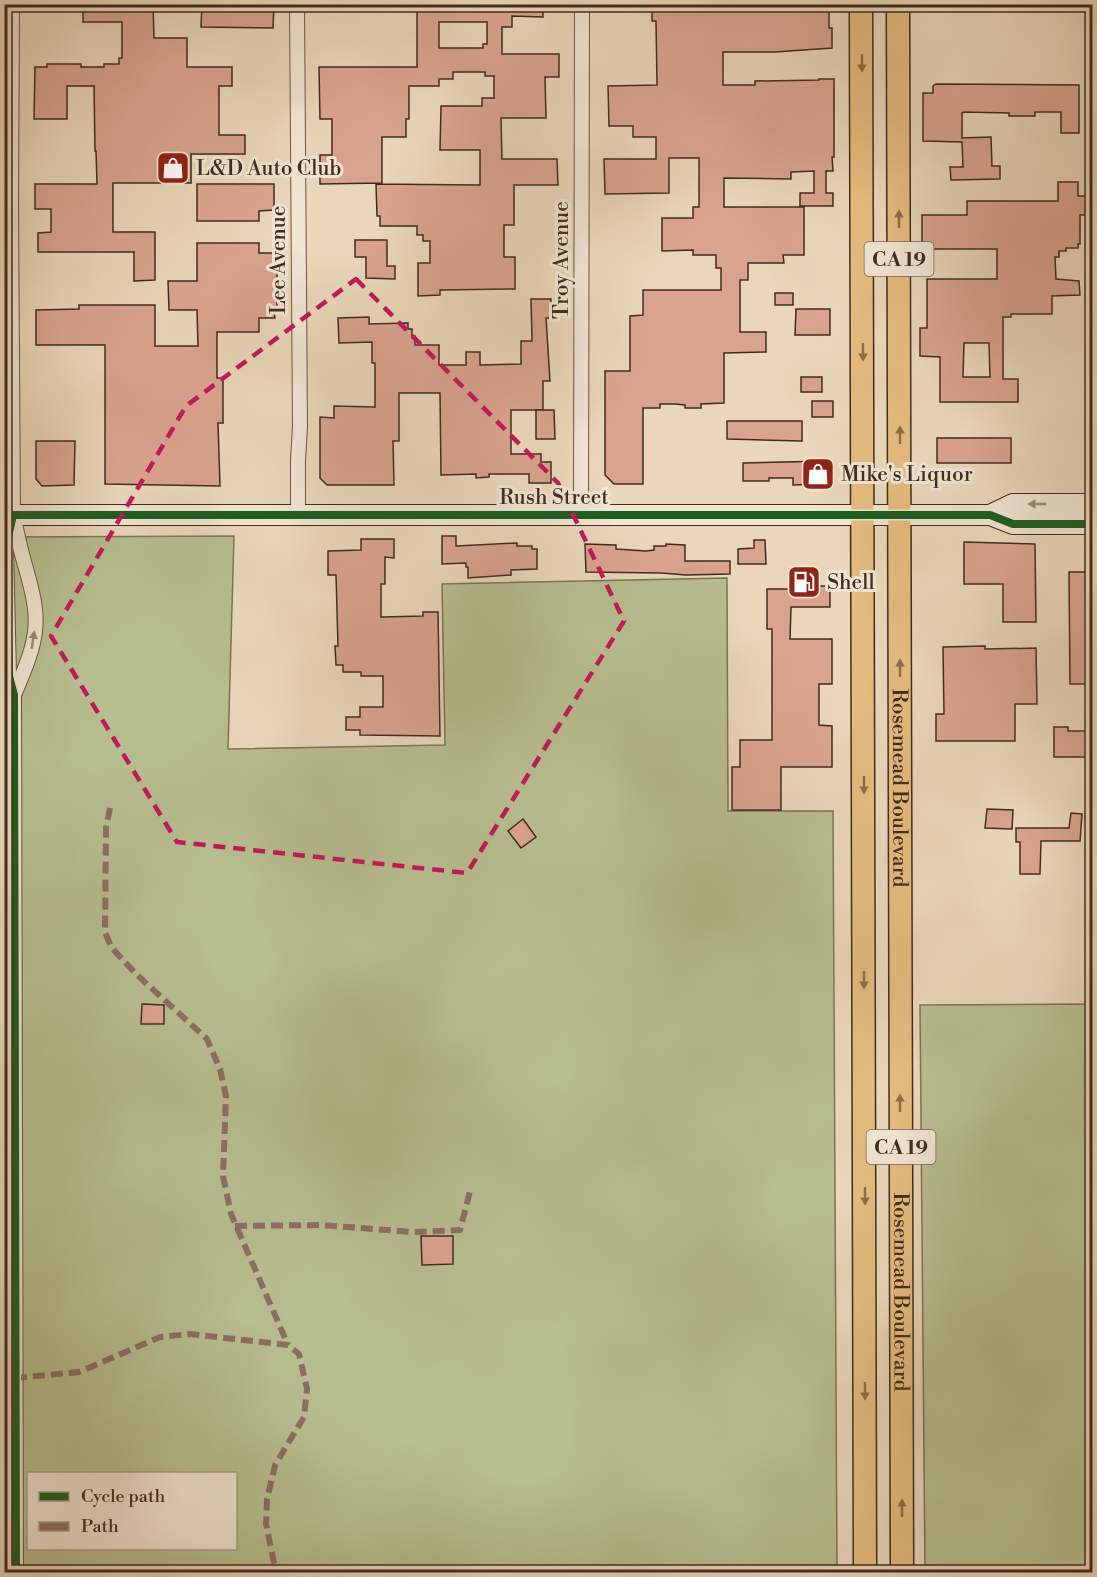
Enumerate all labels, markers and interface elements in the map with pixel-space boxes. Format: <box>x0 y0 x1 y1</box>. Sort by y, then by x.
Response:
one-way arrow <box>857 53 867 72</box>
shop icon: L&D Auto Club <box>155 150 191 186</box>
place label: L&D Auto Club <box>196 156 341 182</box>
street label: Troy Avenue <box>549 201 575 319</box>
street label: Lee Avenue <box>266 206 292 314</box>
one-way arrow <box>894 209 904 228</box>
road number: CA 19 <box>864 242 934 276</box>
one-way arrow <box>858 342 868 361</box>
one-way arrow <box>895 425 905 444</box>
shop icon: Mike's Liquor <box>800 456 836 492</box>
place label: Mike's Liquor <box>841 462 973 488</box>
street label: Rush Street <box>499 485 609 511</box>
one-way arrow <box>1028 499 1047 509</box>
fuel station icon: Shell <box>786 564 822 600</box>
place label: Shell <box>827 570 875 596</box>
one-way arrow <box>29 631 38 650</box>
one-way arrow <box>895 659 905 678</box>
street label: Rosemead Boulevard <box>886 688 912 888</box>
one-way arrow <box>859 775 869 794</box>
one-way arrow <box>859 970 869 989</box>
one-way arrow <box>895 1094 905 1113</box>
road number: CA 19 <box>866 1130 936 1164</box>
one-way arrow <box>860 1186 870 1205</box>
street label: Rosemead Boulevard <box>887 1192 914 1392</box>
one-way arrow <box>860 1381 870 1400</box>
legend <box>27 1472 237 1550</box>
text: Cycle path <box>81 1485 165 1508</box>
one-way arrow <box>897 1499 906 1518</box>
text: Path <box>81 1515 119 1538</box>

